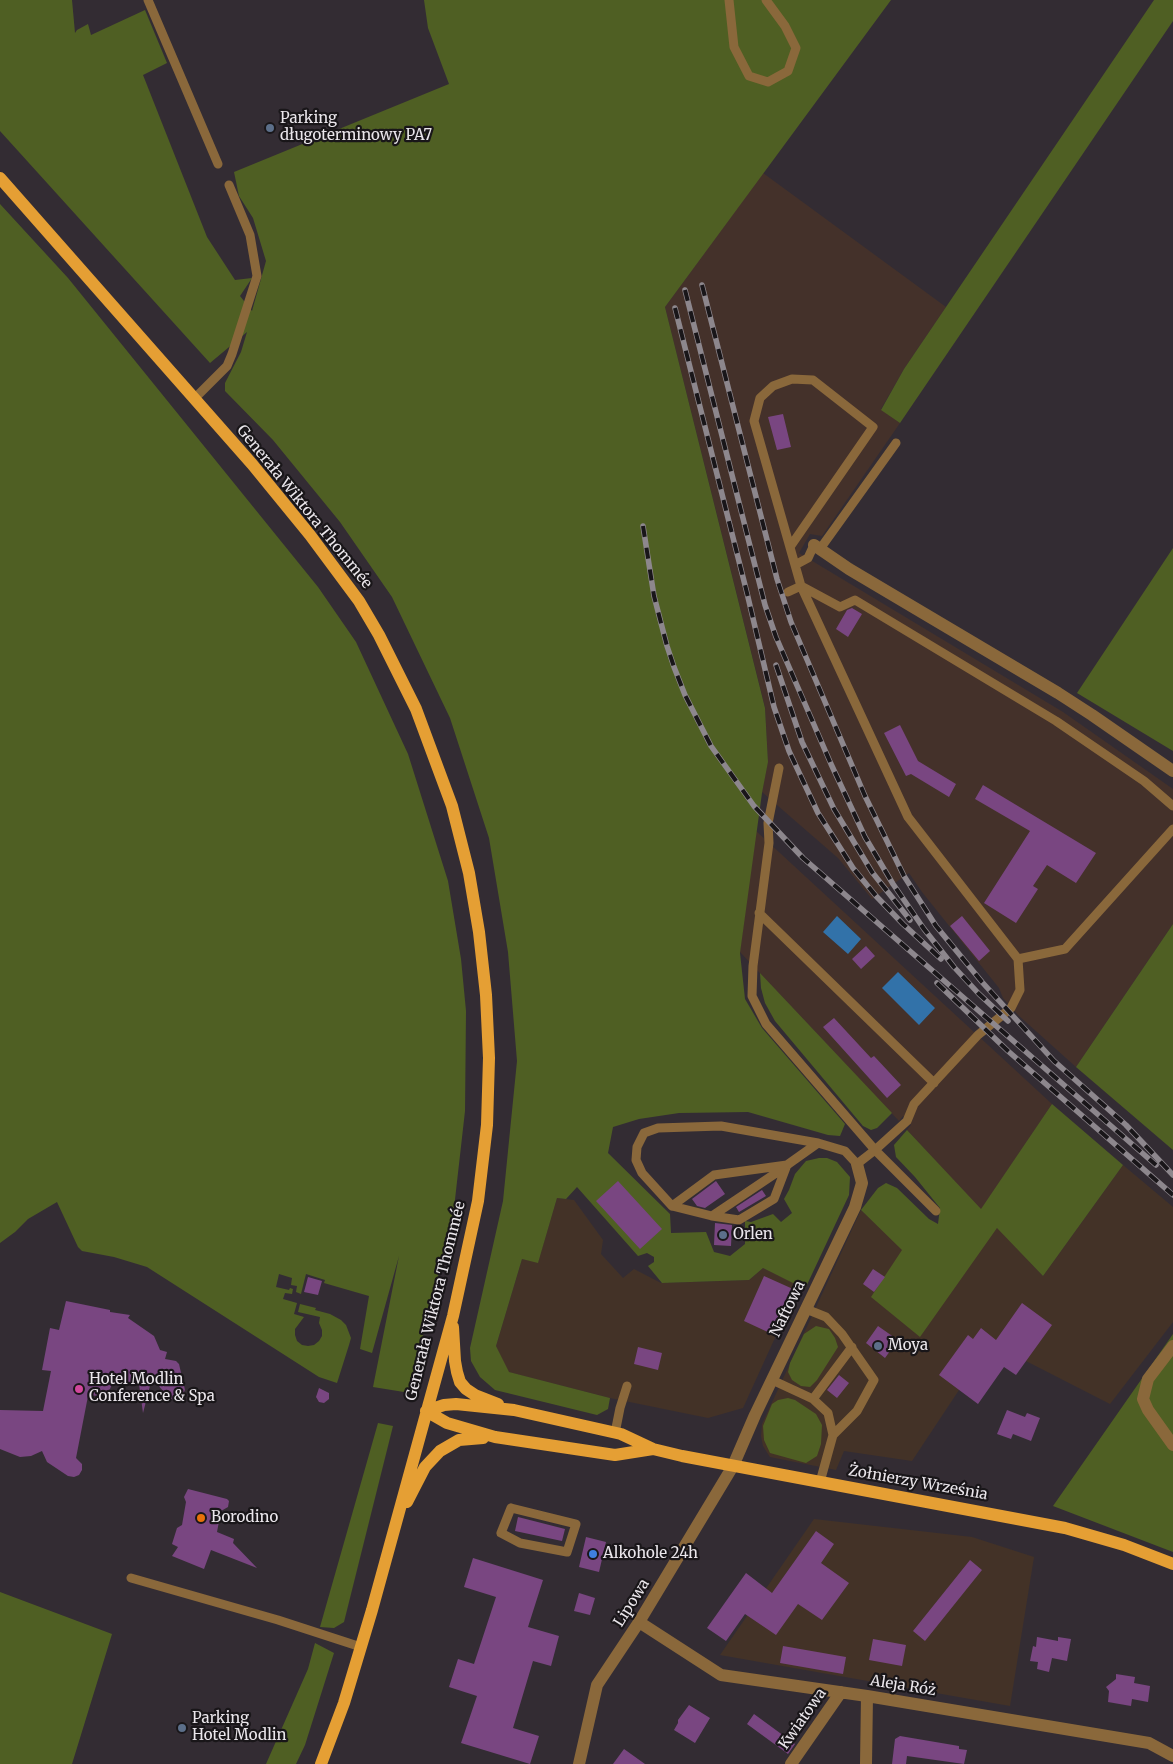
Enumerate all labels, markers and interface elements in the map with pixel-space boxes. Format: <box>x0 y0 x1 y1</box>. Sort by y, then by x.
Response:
place label: Parking długoterminowy PA7 <box>280 110 432 145</box>
marker: Parking długoterminowy PA7 <box>264 122 276 134</box>
street label: Generała Wiktora Thommée <box>233 422 375 592</box>
street label: Generała Wiktora Thommée <box>402 1199 470 1403</box>
place label: Orlen <box>733 1226 773 1244</box>
marker: Orlen <box>717 1229 729 1241</box>
street label: Naftowa <box>767 1278 809 1340</box>
place label: Moya <box>888 1337 928 1355</box>
marker: Moya <box>872 1340 884 1352</box>
place label: Hotel Modlin Conference & Spa <box>89 1371 215 1406</box>
marker: Hotel Modlin Conference & Spa <box>73 1383 85 1395</box>
street label: Żołnierzy Września <box>847 1462 989 1504</box>
place label: Borodino <box>211 1509 278 1527</box>
marker: Borodino <box>195 1512 207 1524</box>
place label: Alkohole 24h <box>603 1545 698 1563</box>
marker: Alkohole 24h <box>587 1548 599 1560</box>
street label: Lipowa <box>610 1576 654 1630</box>
street label: Aleja Róż <box>869 1672 937 1700</box>
street label: Kwiatowa <box>775 1685 831 1753</box>
place label: Parking Hotel Modlin <box>192 1710 287 1745</box>
marker: Parking Hotel Modlin <box>176 1722 188 1734</box>

